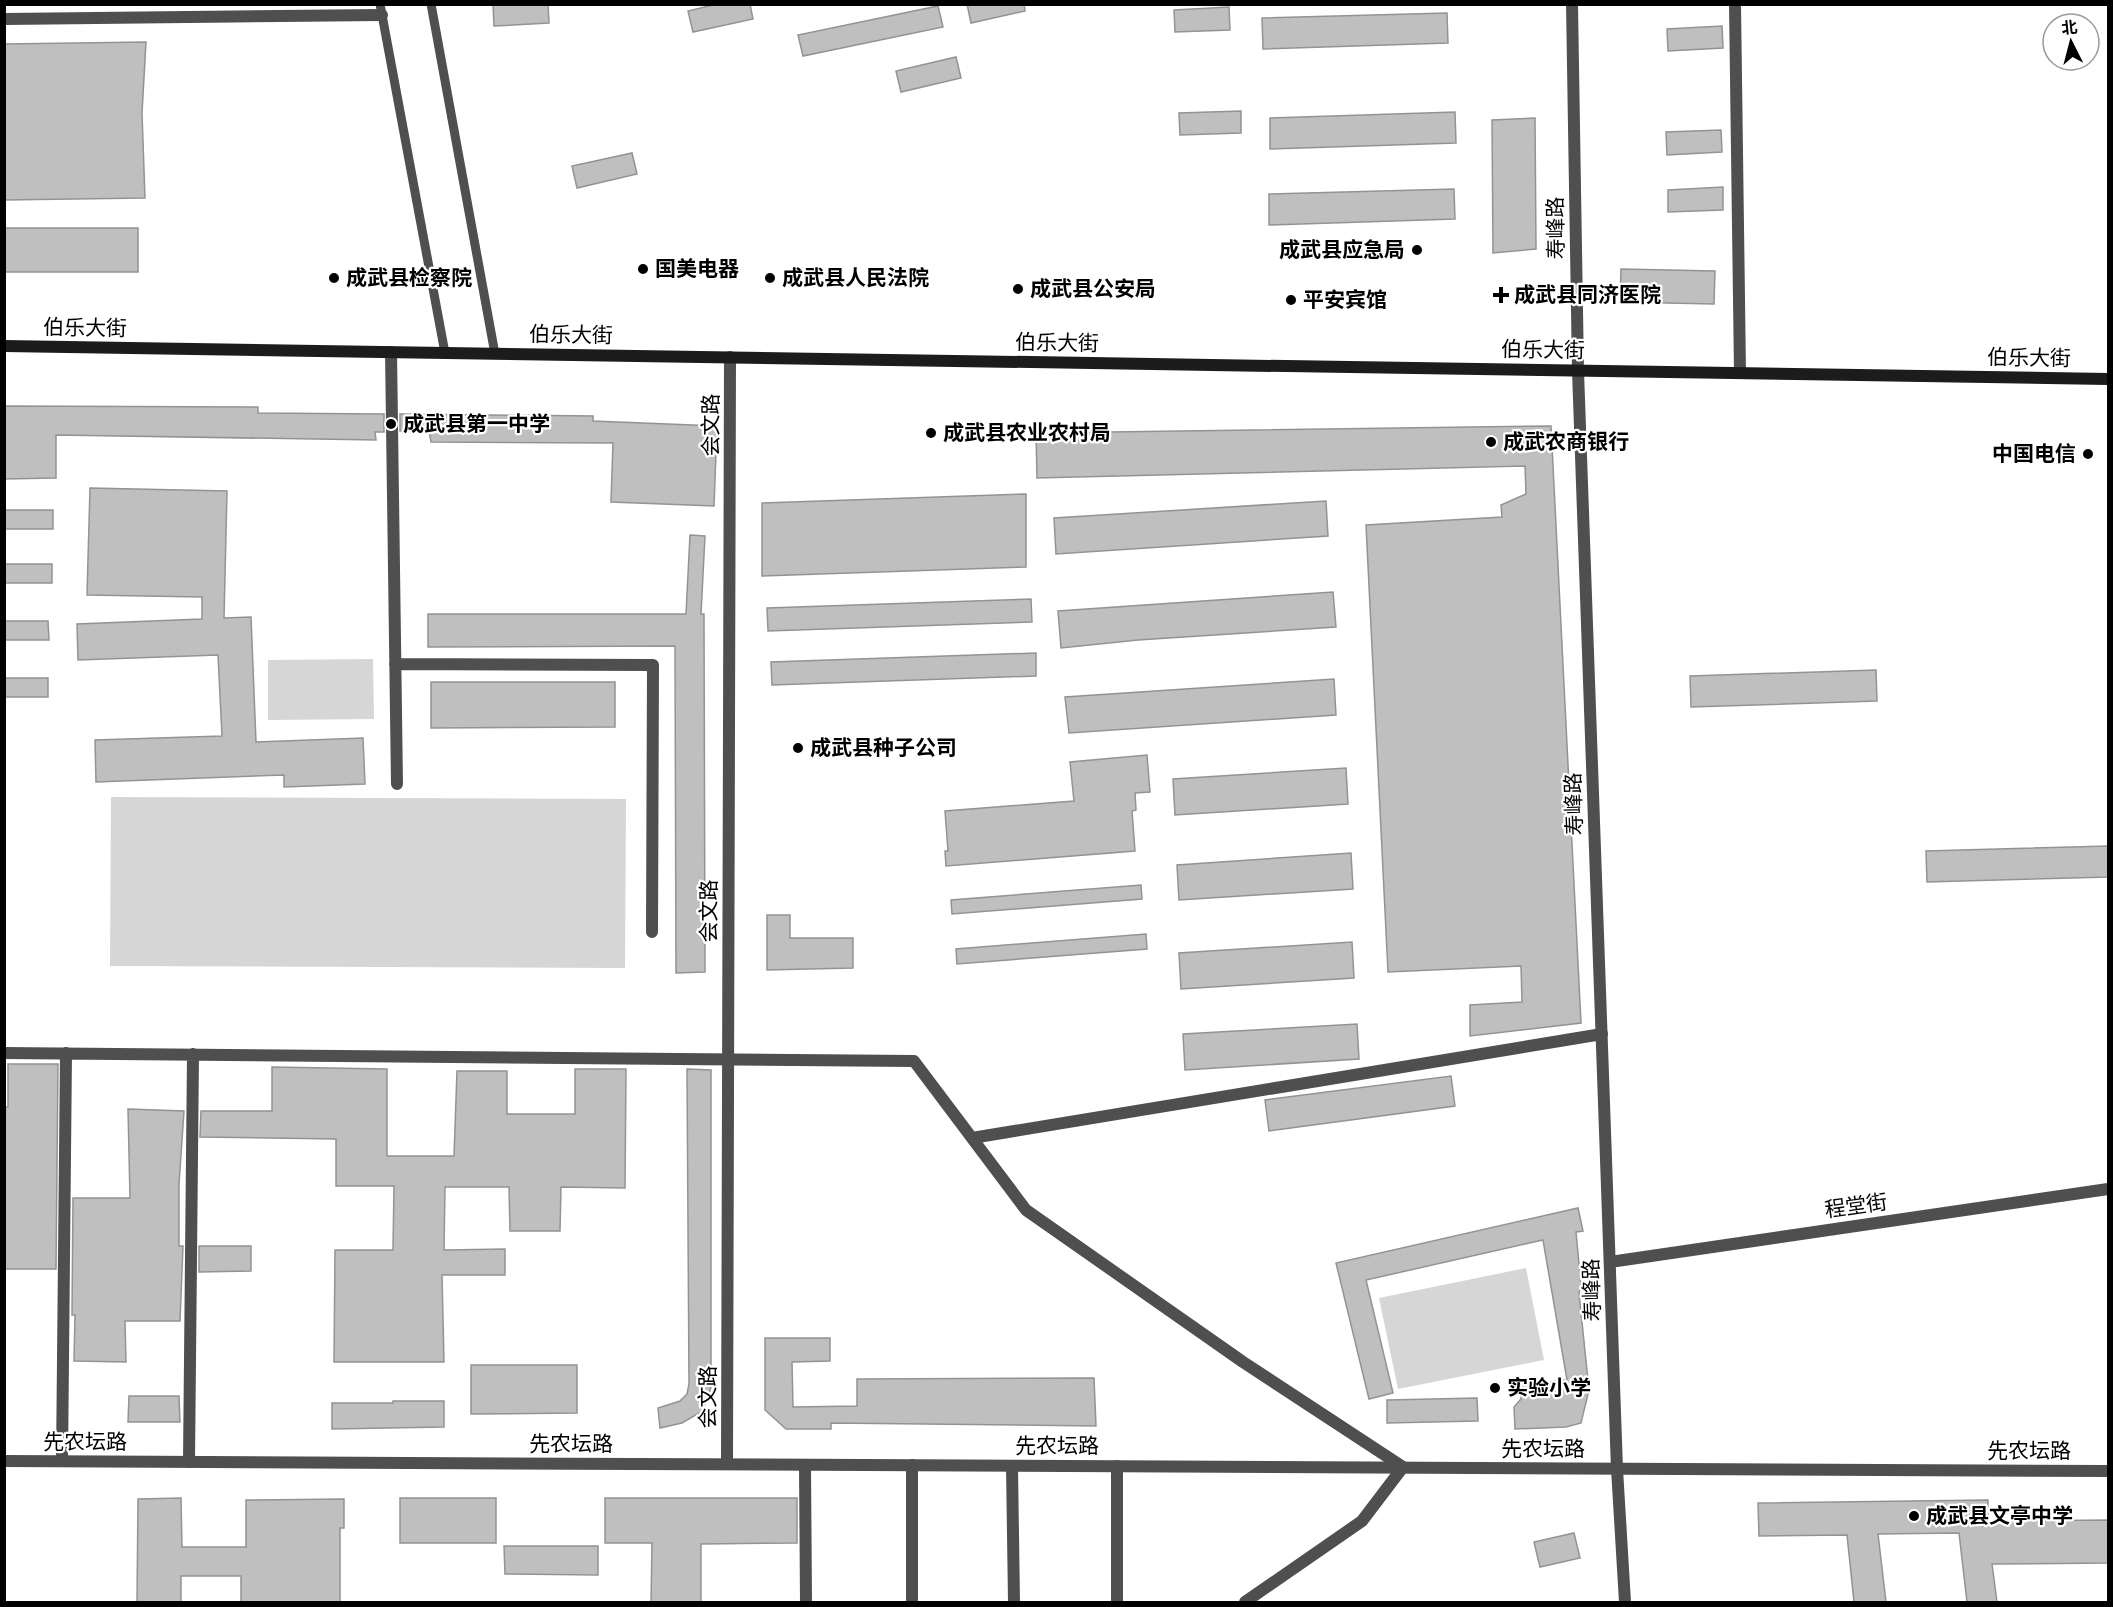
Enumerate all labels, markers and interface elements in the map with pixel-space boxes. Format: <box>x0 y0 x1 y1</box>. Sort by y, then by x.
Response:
north arrow <box>2041 12 2101 72</box>
text: 北 <box>2060 16 2078 37</box>
street label: 寿峰路 <box>1541 196 1568 260</box>
place label: 成武县应急局 <box>1279 236 1405 261</box>
marker: 成武县应急局 <box>1410 243 1424 257</box>
place label: 国美电器 <box>655 255 739 280</box>
marker: 国美电器 <box>636 262 650 276</box>
place label: 成武县检察院 <box>346 264 472 289</box>
place label: 成武县人民法院 <box>782 264 929 289</box>
marker: 成武县检察院 <box>327 271 341 285</box>
marker: 成武县人民法院 <box>763 271 777 285</box>
place label: 成武县公安局 <box>1030 275 1156 300</box>
place label: 成武县同济医院 <box>1514 281 1661 306</box>
marker: 成武县公安局 <box>1011 282 1025 296</box>
place label: 平安宾馆 <box>1303 286 1387 311</box>
marker: 成武县同济医院 <box>1492 286 1510 304</box>
marker: 平安宾馆 <box>1284 293 1298 307</box>
street label: 伯乐大街 <box>43 313 127 340</box>
street label: 伯乐大街 <box>529 320 613 347</box>
street label: 伯乐大街 <box>1015 328 1099 355</box>
street label: 伯乐大街 <box>1501 335 1585 362</box>
street label: 伯乐大街 <box>1987 343 2071 370</box>
street label: 会文路 <box>697 394 722 457</box>
place label: 成武县第一中学 <box>403 410 550 435</box>
marker: 成武县第一中学 <box>384 417 398 431</box>
place label: 成武县农业农村局 <box>943 419 1111 444</box>
marker: 成武县农业农村局 <box>924 426 938 440</box>
place label: 成武农商银行 <box>1503 428 1629 453</box>
marker: 成武农商银行 <box>1484 435 1498 449</box>
place label: 中国电信 <box>1992 440 2076 465</box>
marker: 中国电信 <box>2081 447 2095 461</box>
place label: 成武县种子公司 <box>810 734 957 759</box>
marker: 成武县种子公司 <box>791 741 805 755</box>
street label: 寿峰路 <box>1559 772 1586 836</box>
street label: 会文路 <box>695 880 720 943</box>
street label: 程堂街 <box>1823 1188 1889 1221</box>
street label: 寿峰路 <box>1577 1258 1604 1322</box>
street label: 会文路 <box>694 1366 719 1429</box>
place label: 实验小学 <box>1507 1374 1591 1399</box>
marker: 实验小学 <box>1488 1381 1502 1395</box>
street label: 先农坛路 <box>43 1428 127 1453</box>
street label: 先农坛路 <box>529 1430 613 1455</box>
street label: 先农坛路 <box>1015 1432 1099 1457</box>
street label: 先农坛路 <box>1501 1435 1585 1460</box>
street label: 先农坛路 <box>1987 1437 2071 1462</box>
place label: 成武县文亭中学 <box>1926 1502 2073 1527</box>
marker: 成武县文亭中学 <box>1907 1509 1921 1523</box>

